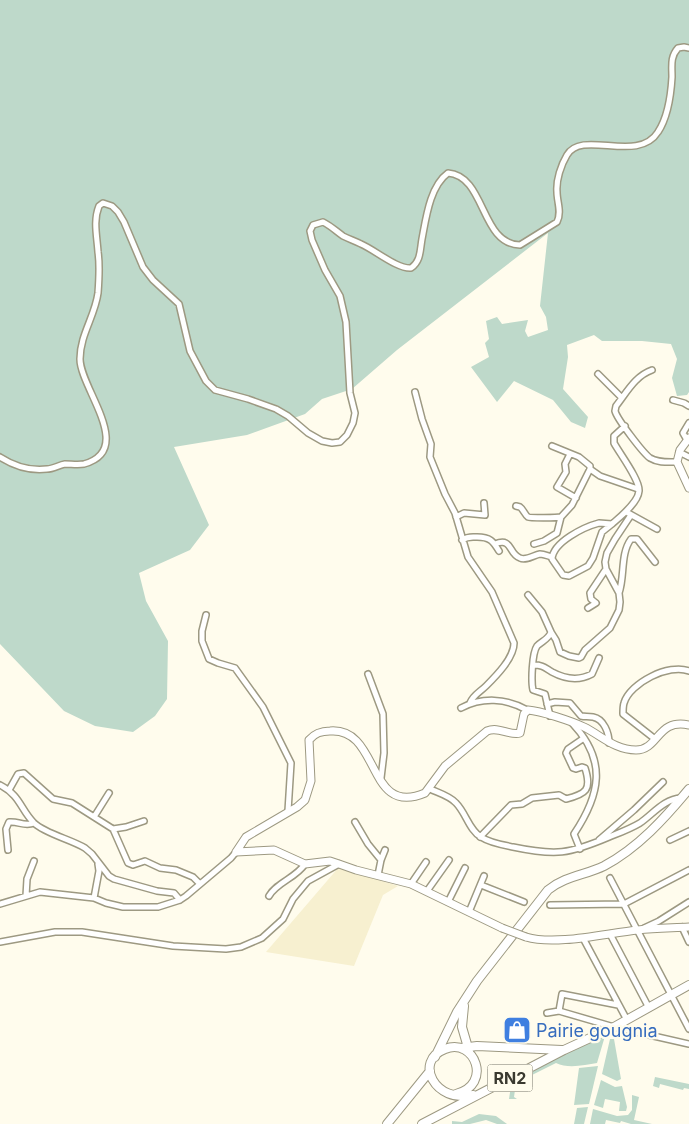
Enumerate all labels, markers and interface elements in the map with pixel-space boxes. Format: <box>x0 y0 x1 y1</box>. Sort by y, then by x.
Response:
shop icon: Pairie gougnia <box>502 1015 532 1045</box>
place label: Pairie gougnia <box>536 1020 658 1041</box>
road number: RN2 <box>488 1064 532 1092</box>

